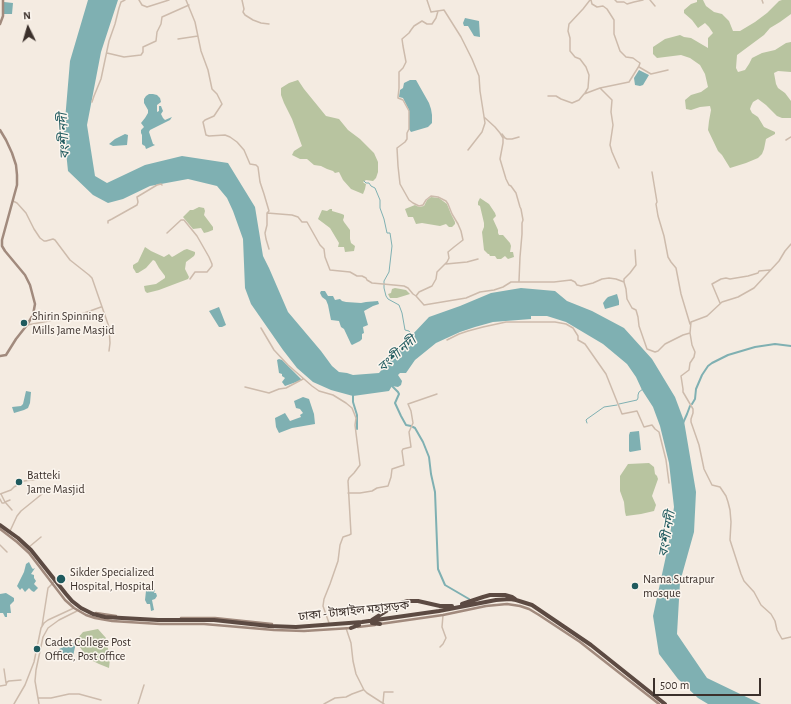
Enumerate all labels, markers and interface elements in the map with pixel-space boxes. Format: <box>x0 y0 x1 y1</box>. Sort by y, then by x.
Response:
north arrow <box>8 8 48 48</box>
text: N <box>23 10 31 21</box>
water label: বংশী নদী <box>55 113 73 159</box>
place label: Shirin Spinning Mills Jame Masjid <box>32 309 114 337</box>
marker: Shirin Spinning Mills Jame Masjid <box>19 318 29 328</box>
water label: বংশী নদী <box>375 333 419 375</box>
place label: Batteki Jame Masjid <box>27 468 85 496</box>
marker: Batteki Jame Masjid <box>14 477 24 487</box>
water label: বংশী নদী <box>655 510 679 558</box>
place label: Sikder Specialized Hospital, Hospital <box>70 565 154 593</box>
place label: Nama Sutrapur mosque <box>643 572 714 600</box>
marker: Sikder Specialized Hospital, Hospital <box>55 573 67 585</box>
marker: Nama Sutrapur mosque <box>630 581 640 591</box>
street label: ঢাকা - টাঙ্গাইল মহাসড়ক <box>298 598 410 624</box>
place label: Cadet College Post Office, Post office <box>45 635 131 663</box>
marker: Cadet College Post Office, Post office <box>32 644 42 654</box>
scale bar <box>655 670 763 696</box>
text: 500 m <box>660 679 689 691</box>

